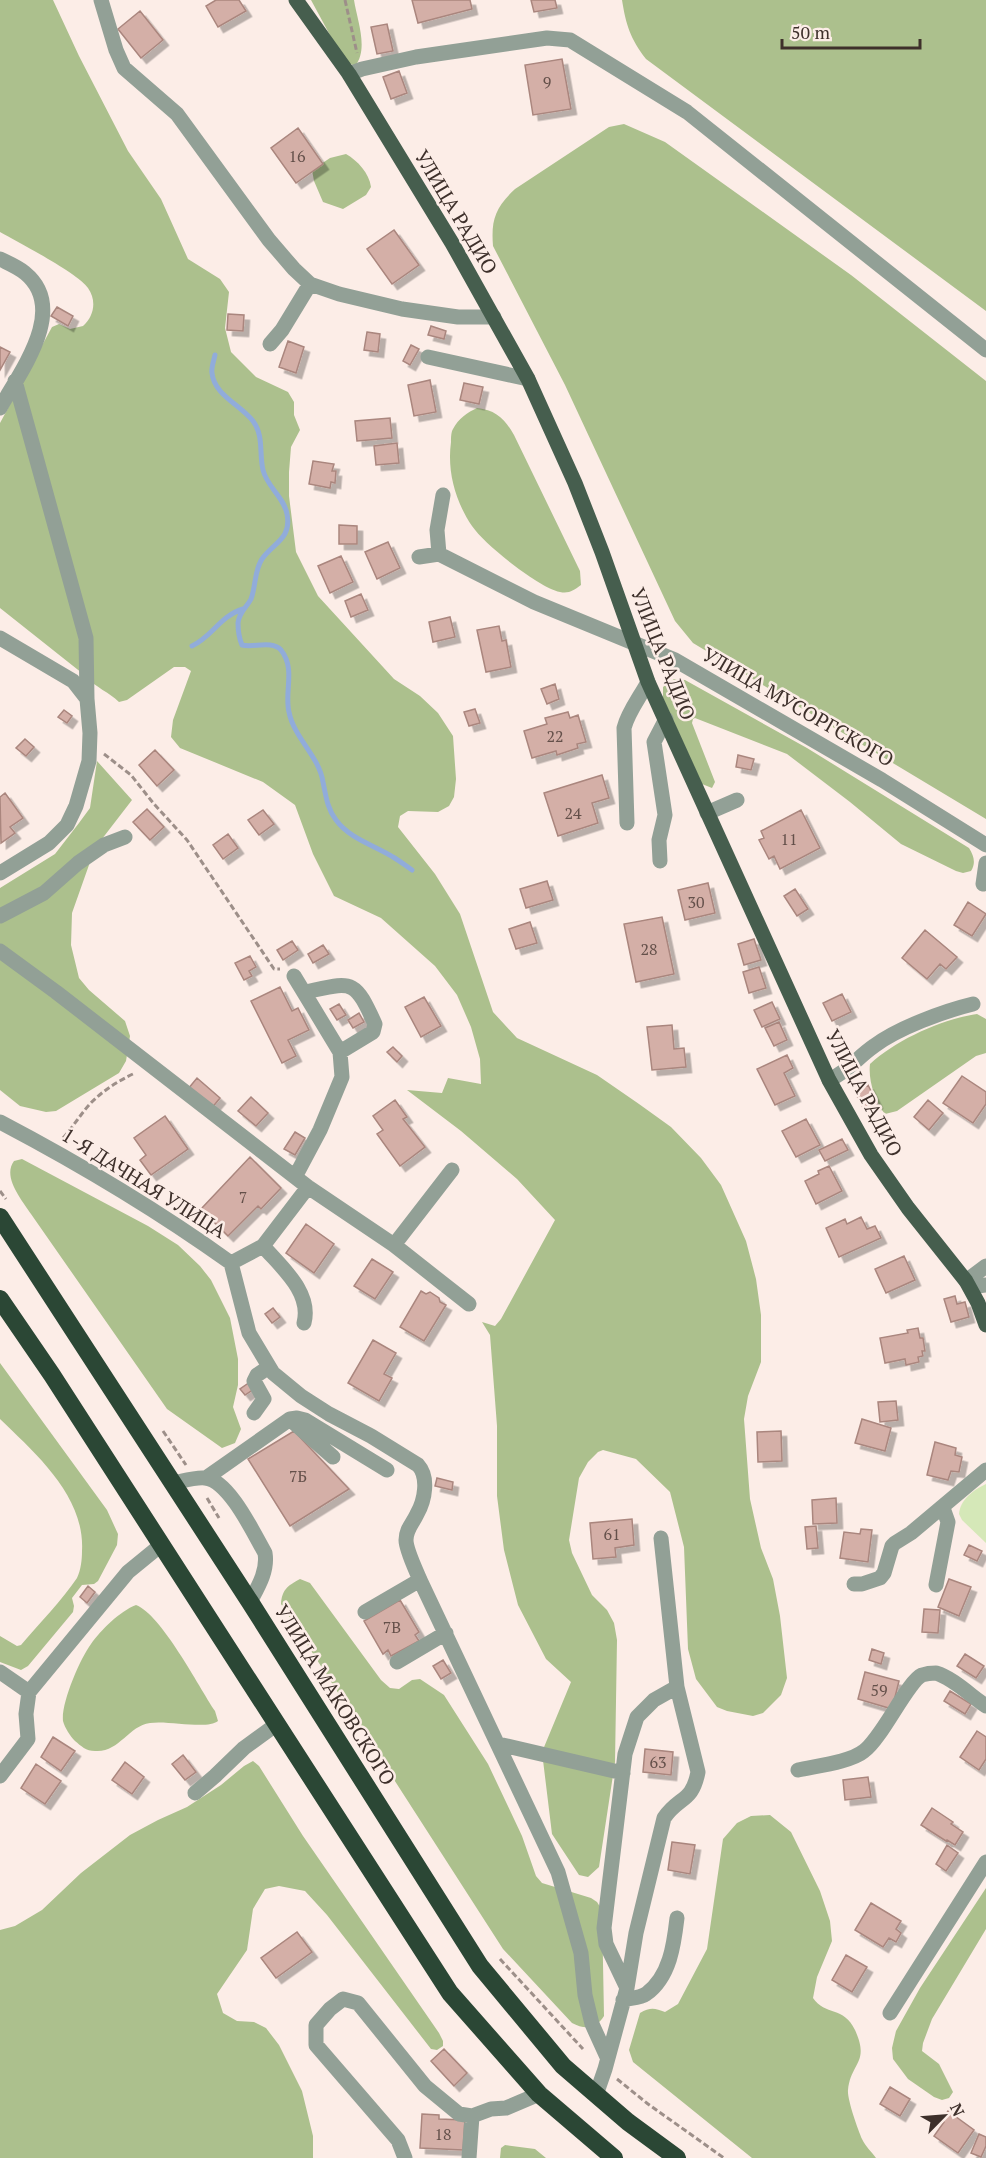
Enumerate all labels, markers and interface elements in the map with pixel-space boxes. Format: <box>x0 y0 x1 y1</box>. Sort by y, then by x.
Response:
scale bar <box>782 12 920 50</box>
text: 50 m <box>791 20 831 44</box>
house number: 9 <box>543 71 551 93</box>
house number: 16 <box>288 145 306 167</box>
street label: УЛИЦА РАДИО <box>409 145 504 279</box>
street label: УЛИЦА РАДИО <box>625 584 702 724</box>
street label: УЛИЦА МУСОРГСКОГО <box>698 641 899 773</box>
house number: 22 <box>546 725 564 747</box>
house number: 24 <box>564 802 582 824</box>
house number: 11 <box>780 828 798 850</box>
house number: 30 <box>687 891 705 913</box>
house number: 28 <box>640 938 658 960</box>
street label: УЛИЦА РАДИО <box>820 1024 909 1161</box>
street label: 1-Я ДАЧНАЯ УЛИЦА <box>57 1121 232 1244</box>
house number: 7 <box>239 1186 247 1208</box>
house number: 7Б <box>289 1465 307 1487</box>
house number: 61 <box>603 1523 621 1545</box>
street label: УЛИЦА МАКОВСКОГО <box>269 1599 402 1790</box>
house number: 7В <box>383 1616 401 1638</box>
house number: 59 <box>870 1679 888 1701</box>
house number: 63 <box>649 1751 667 1773</box>
north arrow <box>914 2086 974 2146</box>
text: N <box>945 2100 970 2120</box>
house number: 18 <box>434 2123 452 2145</box>

